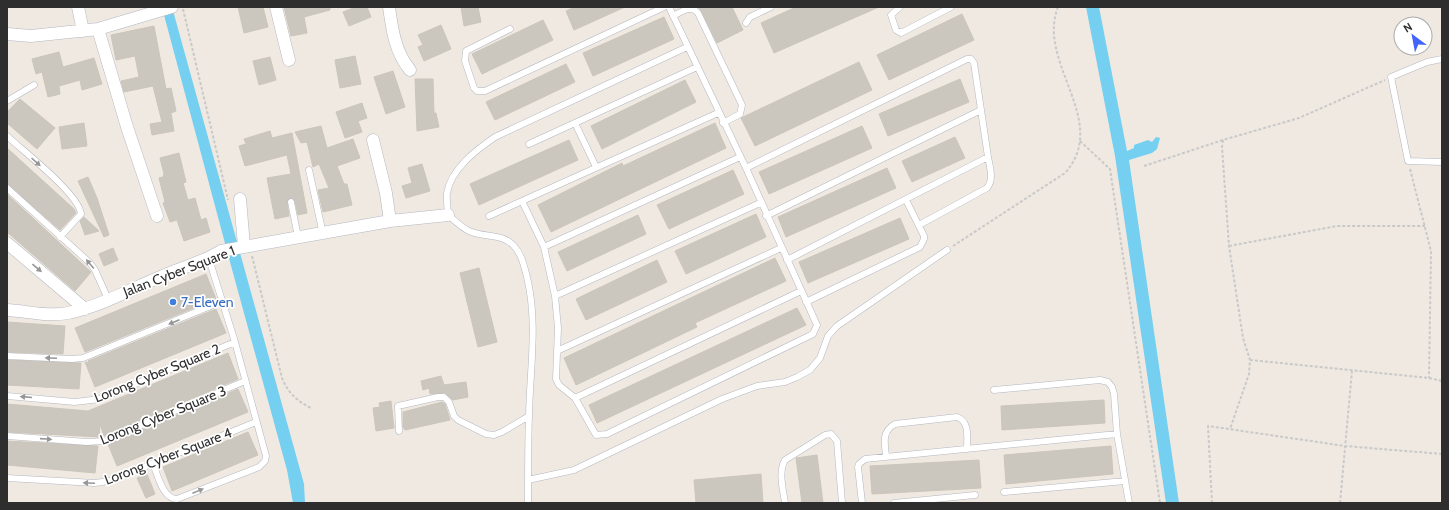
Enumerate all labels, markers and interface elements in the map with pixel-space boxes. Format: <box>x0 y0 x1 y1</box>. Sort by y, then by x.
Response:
north arrow <box>1393 16 1433 56</box>
text: N <box>1401 20 1415 36</box>
one-way arrow <box>31 157 41 167</box>
street label: Jalan Cyber Square 1 <box>120 241 238 301</box>
one-way arrow <box>86 259 95 270</box>
one-way arrow <box>31 264 42 273</box>
place label: 7-Eleven <box>181 293 234 311</box>
marker: 7-Eleven <box>168 297 178 307</box>
one-way arrow <box>168 319 180 325</box>
street label: Lorong Cyber Square 2 <box>91 339 223 407</box>
one-way arrow <box>45 355 57 362</box>
street label: Lorong Cyber Square 3 <box>97 381 229 449</box>
one-way arrow <box>20 394 32 401</box>
street label: Lorong Cyber Square 4 <box>102 423 234 489</box>
one-way arrow <box>40 436 52 443</box>
one-way arrow <box>82 480 95 486</box>
one-way arrow <box>192 488 204 494</box>

